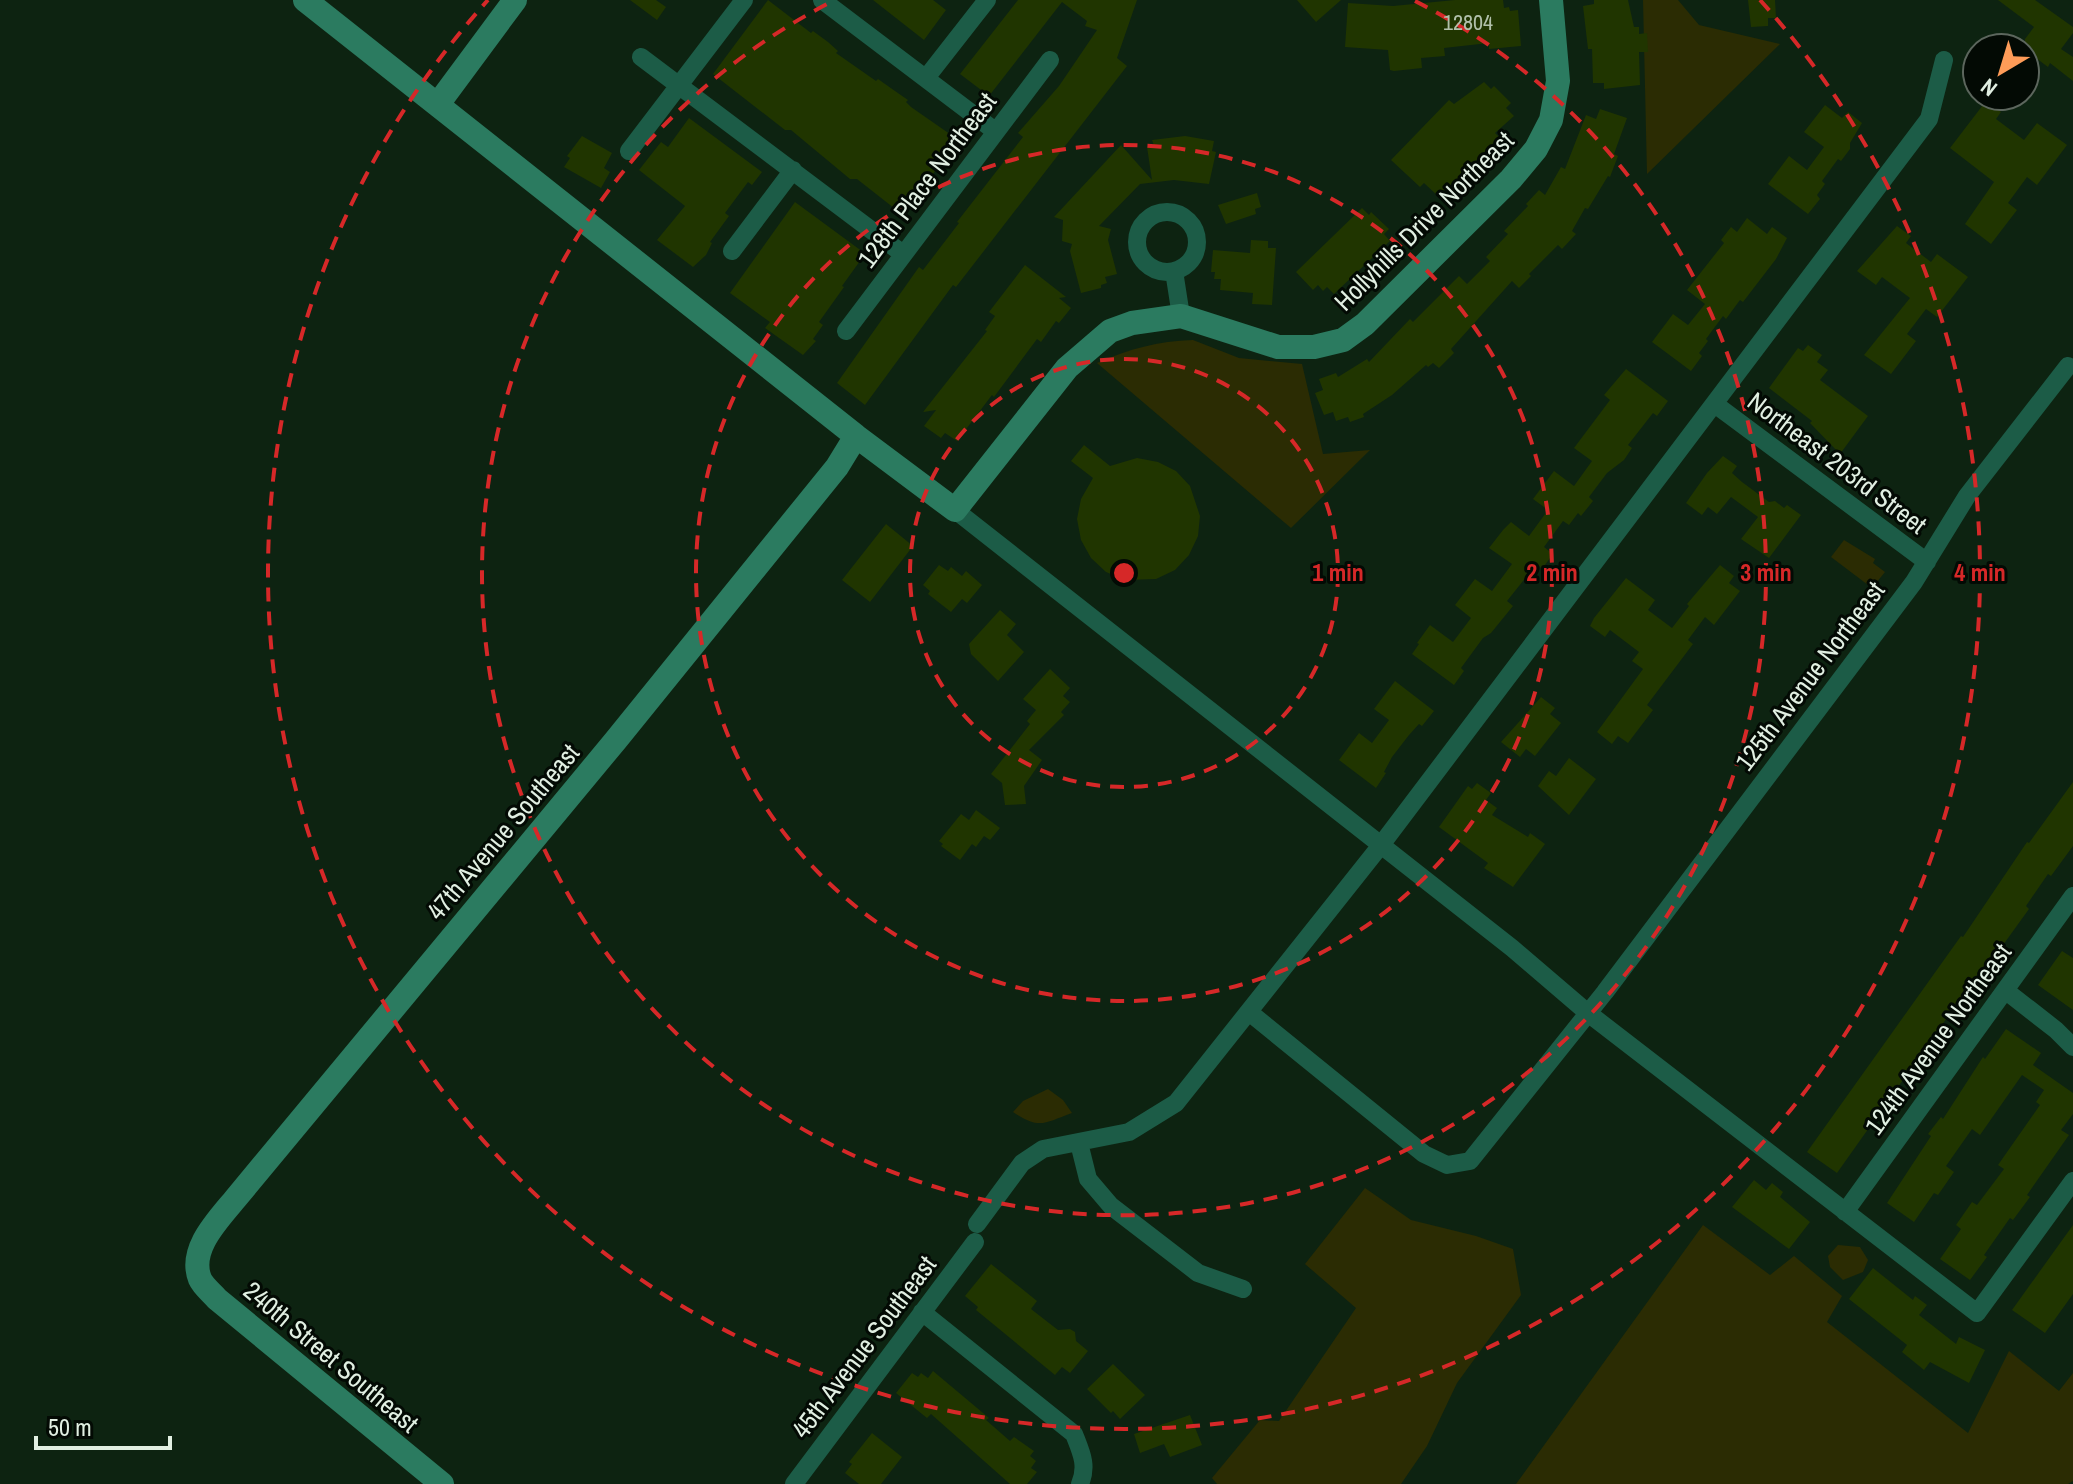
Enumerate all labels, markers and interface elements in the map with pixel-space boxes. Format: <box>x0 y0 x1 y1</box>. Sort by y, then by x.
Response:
house number: 12804 <box>1443 7 1493 37</box>
north arrow <box>1961 32 2041 112</box>
text: N <box>1974 72 2003 104</box>
street label: 128th Place Northeast <box>849 85 1004 274</box>
street label: Hollyhills Drive Northeast <box>1326 123 1521 318</box>
street label: Northeast 203rd Street <box>1741 384 1934 542</box>
text: 1 min <box>1312 556 1364 588</box>
text: 2 min <box>1526 556 1578 588</box>
text: 3 min <box>1740 556 1792 588</box>
text: 4 min <box>1954 556 2006 588</box>
centre of rings <box>1110 559 1138 587</box>
street label: 125th Avenue Northeast <box>1727 574 1892 777</box>
street label: 47th Avenue Southeast <box>418 736 587 927</box>
street label: 124th Avenue Northeast <box>1856 936 2019 1141</box>
street label: 45th Avenue Southeast <box>783 1248 944 1445</box>
street label: 240th Street Southeast <box>237 1273 426 1440</box>
scale bar <box>36 1400 170 1450</box>
text: 50 m <box>48 1411 92 1443</box>

